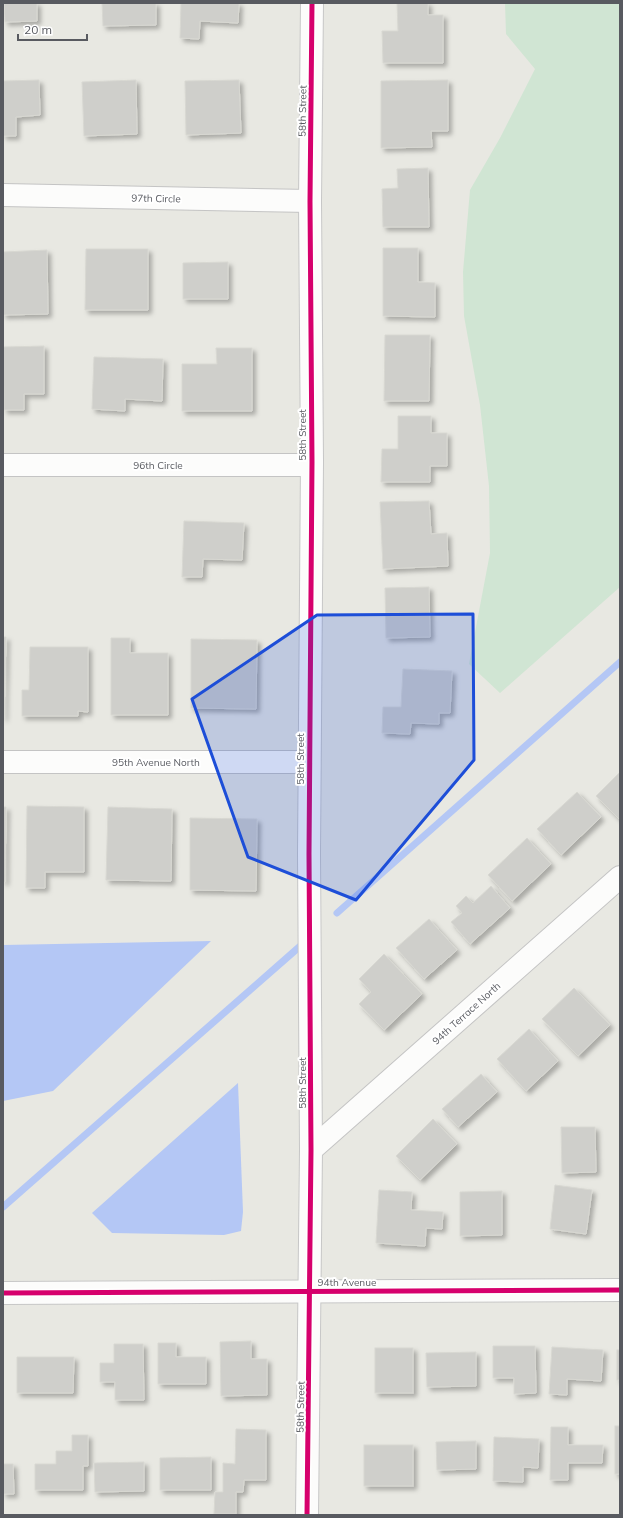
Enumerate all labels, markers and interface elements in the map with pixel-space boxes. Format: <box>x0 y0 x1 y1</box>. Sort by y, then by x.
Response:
scale bar <box>18 16 87 42</box>
text: 20 m <box>24 22 52 37</box>
street label: 58th Street <box>296 85 309 137</box>
street label: 97th Circle <box>131 192 181 205</box>
street label: 58th Street <box>296 409 309 461</box>
street label: 96th Circle <box>133 459 183 472</box>
street label: 58th Street <box>294 733 307 785</box>
street label: 95th Avenue North <box>112 756 200 769</box>
street label: 94th Terrace North <box>430 979 503 1047</box>
street label: 58th Street <box>296 1057 309 1109</box>
street label: 94th Avenue <box>318 1276 376 1289</box>
street label: 58th Street <box>294 1381 307 1433</box>

